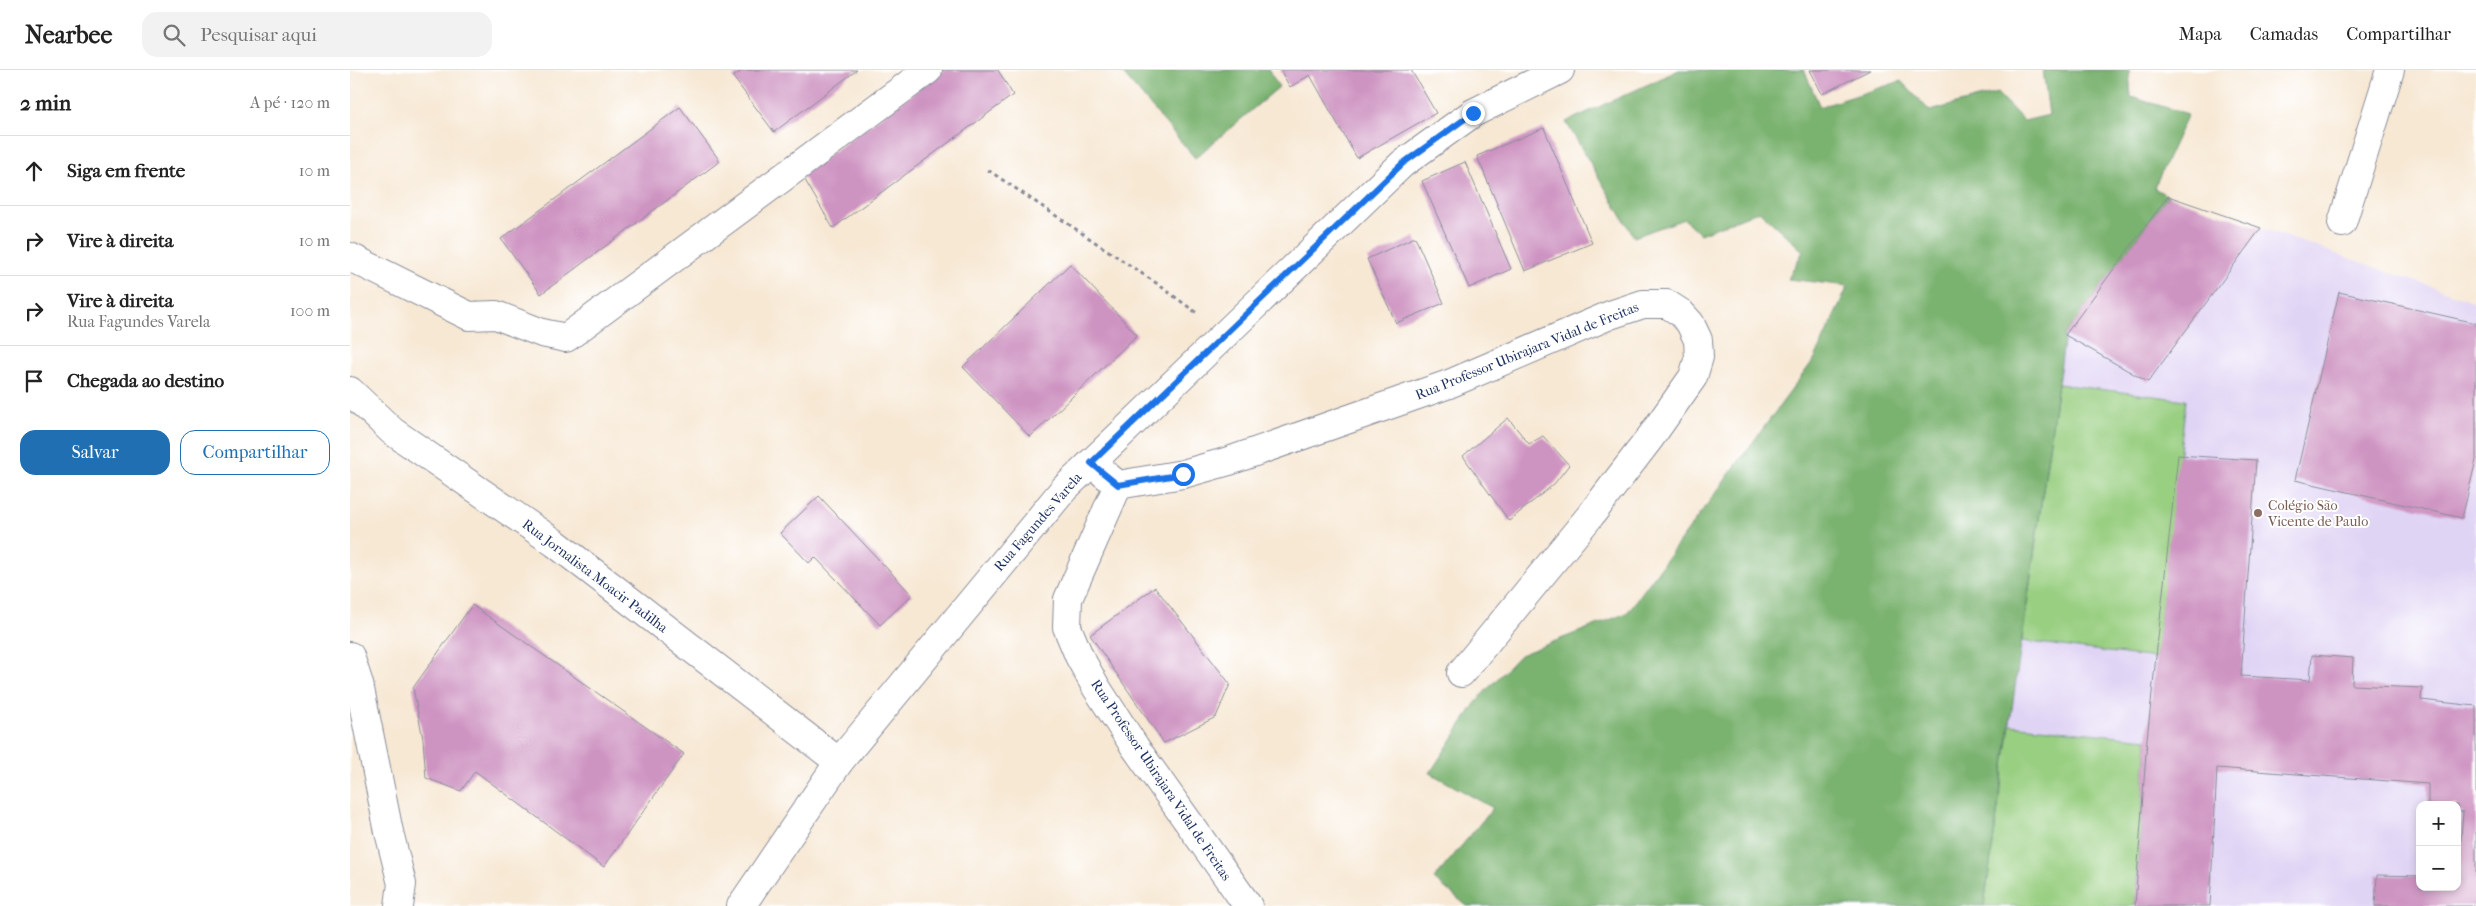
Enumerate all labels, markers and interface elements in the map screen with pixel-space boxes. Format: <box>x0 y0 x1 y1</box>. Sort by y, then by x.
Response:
search box <box>142 12 492 57</box>
text: Nearbee <box>25 21 112 49</box>
icon: search <box>160 21 188 49</box>
text: Pesquisar aqui <box>200 24 317 46</box>
text: Mapa <box>2179 24 2222 45</box>
text: Camadas <box>2250 24 2318 45</box>
text: Compartilhar <box>2346 24 2451 45</box>
text: 2 min <box>20 91 71 115</box>
text: A pé · 120 m <box>250 93 330 112</box>
route end <box>1462 102 1485 125</box>
icon: ahead <box>20 157 48 185</box>
text: Siga em frente <box>67 160 185 182</box>
text: 10 m <box>299 161 330 180</box>
icon: right <box>20 227 48 255</box>
text: Vire à direita <box>67 230 174 252</box>
text: 10 m <box>299 231 330 250</box>
text: Vire à direita <box>67 290 174 312</box>
icon: right <box>20 297 48 325</box>
street label: Rua Professor Ubirajara Vidal de Freitas <box>1413 298 1641 404</box>
text: 100 m <box>290 301 330 320</box>
text: Rua Fagundes Varela <box>67 312 210 331</box>
icon: arrive <box>20 367 48 395</box>
text: Chegada ao destino <box>67 370 224 392</box>
button: Salvar <box>20 430 170 475</box>
button: Compartilhar <box>180 430 330 475</box>
route start <box>1172 463 1195 486</box>
street label: Rua Fagundes Varela <box>990 469 1086 575</box>
place label: Colégio São Vicente de Paulo <box>2267 497 2368 530</box>
marker: Colégio São Vicente de Paulo <box>2252 507 2264 519</box>
street label: Rua Jornalista Moacir Padilha <box>519 516 672 637</box>
street label: Rua Professor Ubirajara Vidal de Freitas <box>1087 676 1235 884</box>
map controls <box>2416 801 2461 891</box>
button: + <box>2416 801 2461 846</box>
button: − <box>2416 846 2461 891</box>

